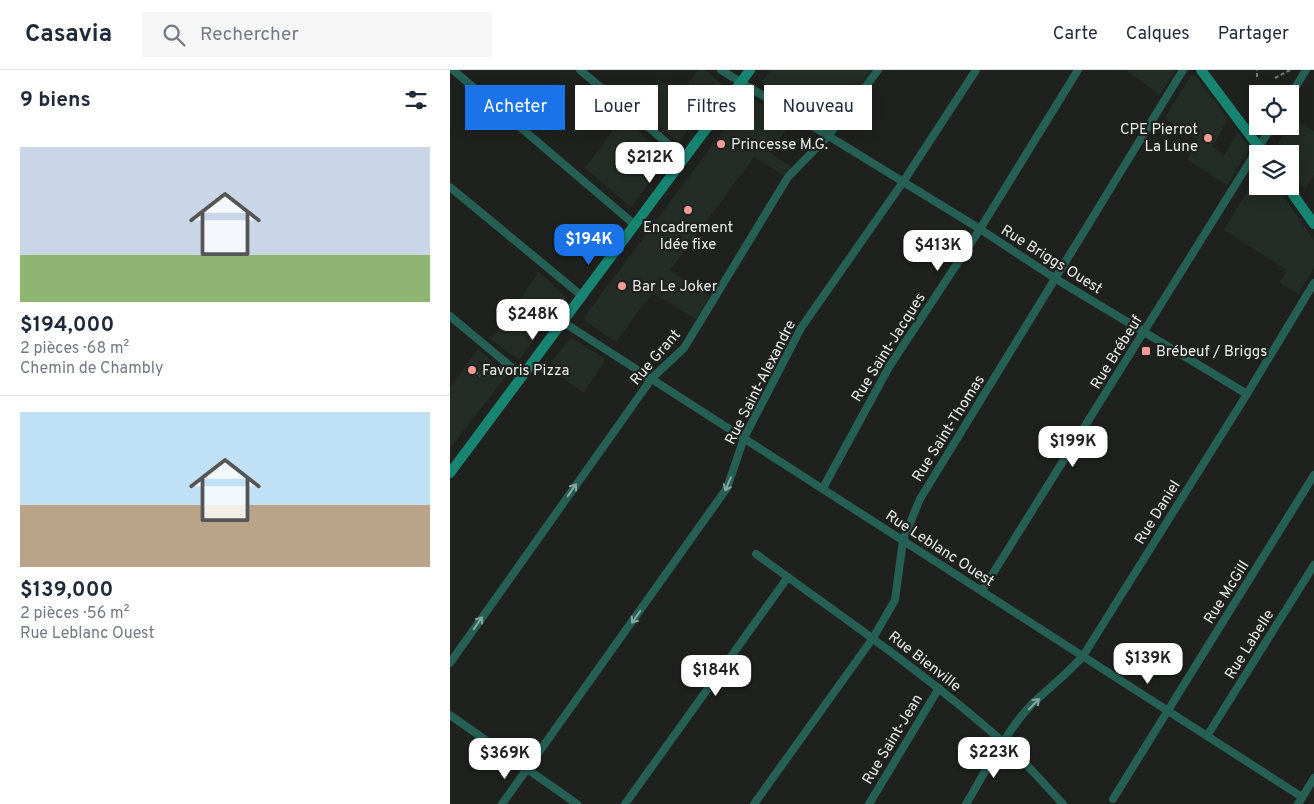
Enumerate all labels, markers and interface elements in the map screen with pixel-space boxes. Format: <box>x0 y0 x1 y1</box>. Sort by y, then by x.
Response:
search box <box>142 12 492 57</box>
text: Casavia <box>25 20 112 50</box>
icon: search <box>160 21 188 49</box>
text: Rechercher <box>200 23 299 47</box>
text: Carte <box>1053 23 1098 46</box>
text: Calques <box>1126 23 1190 46</box>
text: Partager <box>1218 23 1289 46</box>
chip: Acheter <box>465 85 565 130</box>
chip: Louer <box>575 85 658 130</box>
chip: Filtres <box>668 85 754 130</box>
chip: Nouveau <box>764 85 872 130</box>
map controls <box>1249 85 1299 195</box>
button: locate <box>1249 85 1299 135</box>
icon: filters <box>402 86 430 114</box>
text: 9 biens <box>20 87 91 114</box>
place label: CPE Pierrot La Lune <box>1120 121 1198 157</box>
marker: CPE Pierrot La Lune <box>1202 132 1214 144</box>
place label: Princesse M.G. <box>731 136 828 155</box>
marker: Princesse M.G. <box>715 138 727 150</box>
pin: $212K <box>615 142 685 184</box>
button: layers <box>1249 145 1299 195</box>
text: $212K <box>627 148 673 168</box>
icon: home <box>180 179 270 269</box>
marker: Encadrement Idée fixe <box>682 204 694 216</box>
place label: Encadrement Idée fixe <box>643 219 733 255</box>
street label: Rue Briggs Ouest <box>997 221 1106 299</box>
pin: $194K <box>554 224 624 266</box>
text: $194K <box>565 230 613 250</box>
pin: $413K <box>903 230 973 272</box>
text: $413K <box>914 236 962 256</box>
place label: Bar Le Joker <box>632 278 718 297</box>
marker: Bar Le Joker <box>616 280 628 292</box>
street label: Rue Saint-Jacques <box>848 290 930 406</box>
pin: $248K <box>498 298 568 341</box>
text: $248K <box>507 305 559 325</box>
text: $194,000 <box>20 312 114 339</box>
street label: Rue Brébeuf <box>1087 312 1147 393</box>
street label: Rue Saint-Alexandre <box>722 317 801 448</box>
street label: Rue Grant <box>627 326 685 390</box>
text: 2 pièces · 68 m² <box>20 339 129 359</box>
place label: Brébeuf / Briggs <box>1156 343 1267 362</box>
marker: Brébeuf / Briggs <box>1140 345 1152 357</box>
text: Chemin de Chambly <box>20 359 163 379</box>
place label: Favoris Pizza <box>482 362 569 381</box>
marker: Favoris Pizza <box>466 364 478 376</box>
street label: Rue Saint-Thomas <box>909 372 990 486</box>
pin: $199K <box>1038 426 1108 468</box>
text: $199K <box>1049 432 1097 452</box>
icon: home <box>180 445 270 535</box>
one-way arrow <box>723 476 732 491</box>
street label: Rue Daniel <box>1131 477 1185 548</box>
one-way arrow <box>567 483 577 497</box>
street label: Rue Leblanc Ouest <box>881 507 997 592</box>
street label: Rue McGill <box>1200 558 1254 628</box>
text: $139,000 <box>20 577 113 604</box>
text: 2 pièces · 56 m² <box>20 604 129 624</box>
street label: Rue Labelle <box>1221 606 1279 683</box>
one-way arrow <box>631 610 641 624</box>
one-way arrow <box>473 616 483 630</box>
text: Rue Leblanc Ouest <box>20 624 155 644</box>
street label: Rue Bienville <box>884 628 964 697</box>
pin: $139K <box>1113 642 1183 685</box>
text: $139K <box>1125 649 1171 669</box>
pin: $184K <box>681 654 751 697</box>
text: $184K <box>692 661 740 681</box>
street label: Rue Saint-Jean <box>859 691 928 788</box>
one-way arrow <box>1028 697 1040 710</box>
pin: $223K <box>959 736 1029 779</box>
pin: $369K <box>470 738 540 780</box>
text: $223K <box>969 743 1019 763</box>
text: $369K <box>480 744 530 764</box>

